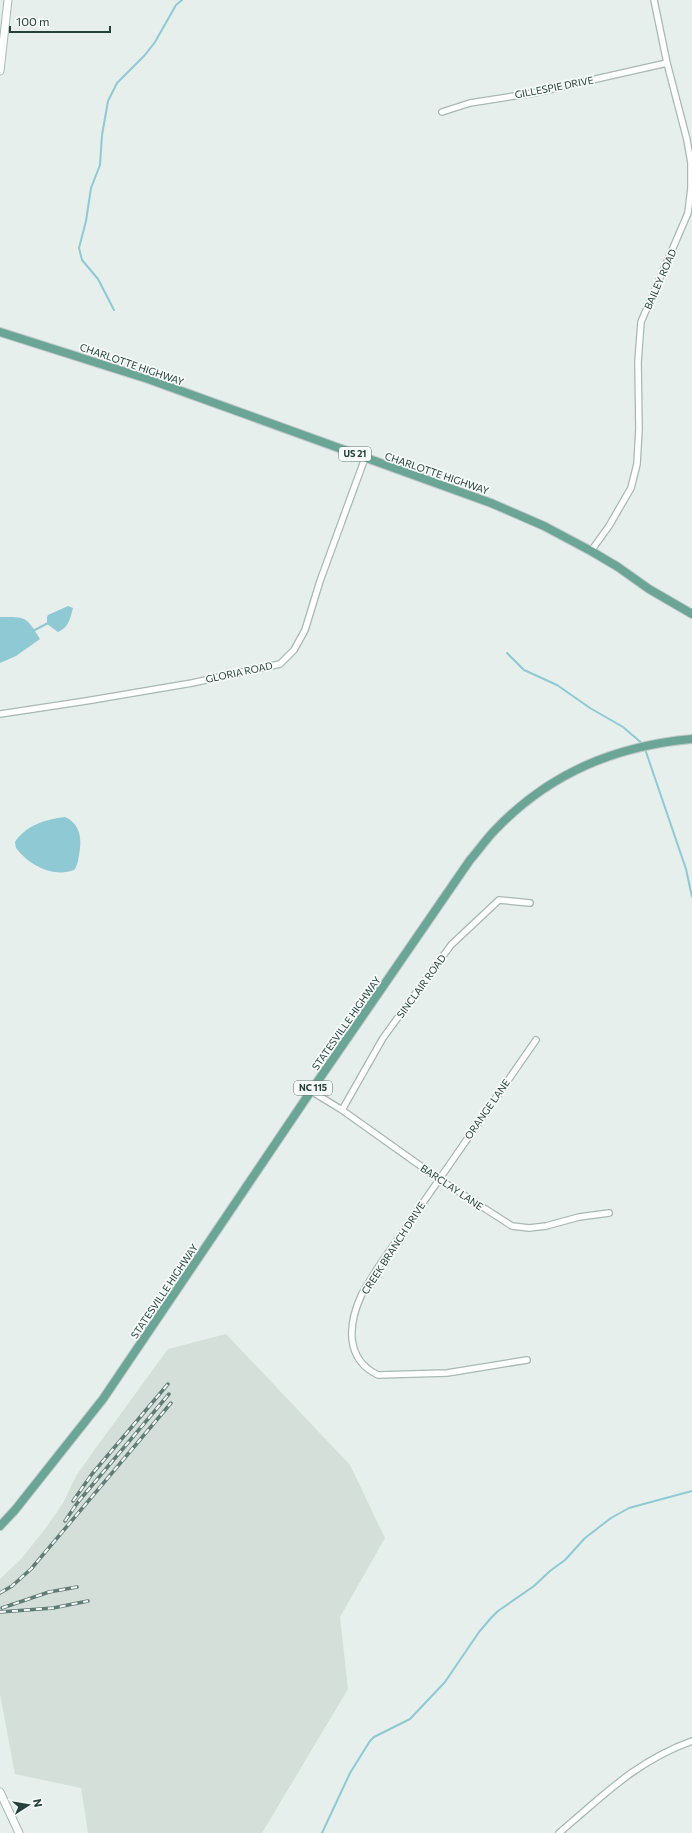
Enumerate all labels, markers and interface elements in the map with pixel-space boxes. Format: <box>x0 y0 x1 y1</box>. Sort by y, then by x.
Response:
scale bar <box>10 8 110 34</box>
text: 100 m <box>16 14 50 28</box>
street label: GILLESPIE DRIVE <box>514 73 594 101</box>
street label: BAILEY ROAD <box>641 247 679 311</box>
street label: CHARLOTTE HIGHWAY <box>78 341 186 388</box>
road number: US 21 <box>339 447 371 461</box>
street label: CHARLOTTE HIGHWAY <box>383 450 491 497</box>
street label: GLORIA ROAD <box>204 659 274 685</box>
street label: SINCLAIR ROAD <box>394 952 448 1020</box>
street label: STATESVILLE HIGHWAY <box>309 974 383 1072</box>
street label: ORANGE LANE <box>462 1077 512 1141</box>
road number: NC 115 <box>294 1081 332 1095</box>
street label: BARCLAY LANE <box>418 1162 486 1212</box>
street label: CREEK BRANCH DRIVE <box>359 1200 427 1296</box>
street label: STATESVILLE HIGHWAY <box>128 1241 200 1341</box>
north arrow <box>8 1785 48 1825</box>
text: N <box>31 1797 45 1808</box>

